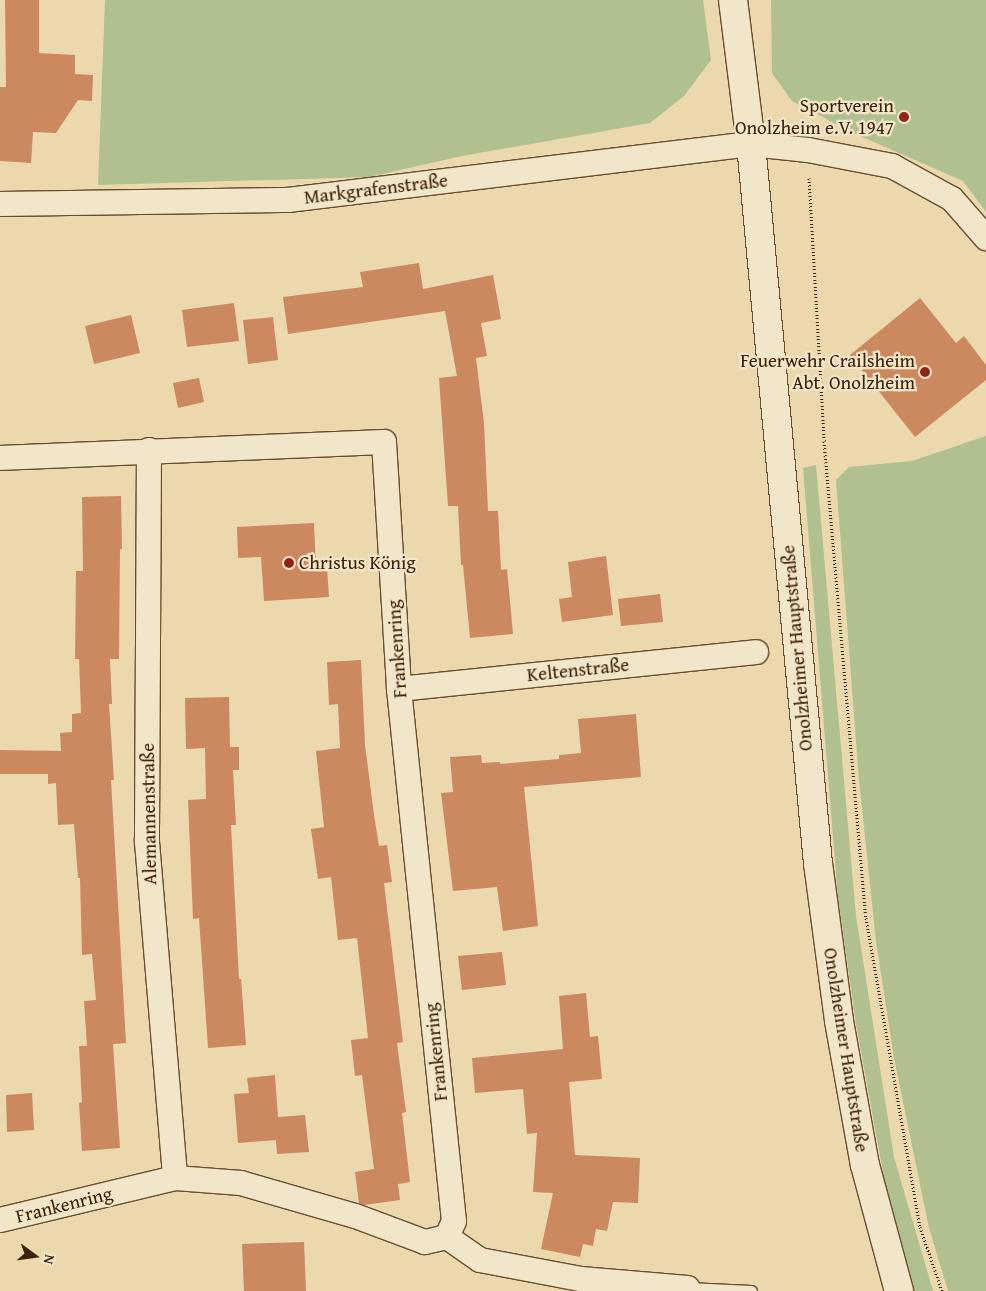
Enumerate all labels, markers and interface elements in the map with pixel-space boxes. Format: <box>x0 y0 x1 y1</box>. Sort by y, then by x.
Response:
place label: Sportverein Onolzheim e.V. 1947 <box>735 95 894 139</box>
marker: Sportverein Onolzheim e.V. 1947 <box>898 111 910 123</box>
street label: Markgrafenstraße <box>303 169 449 209</box>
place label: Feuerwehr Crailsheim Abt. Onolzheim <box>740 350 915 394</box>
marker: Feuerwehr Crailsheim Abt. Onolzheim <box>919 366 931 378</box>
street label: Onolzheimer Hauptstraße <box>777 544 817 752</box>
place label: Christus König <box>299 552 416 574</box>
marker: Christus König <box>283 557 295 569</box>
street label: Frankenring <box>382 599 412 699</box>
street label: Keltenstraße <box>526 653 630 687</box>
street label: Alemannenstraße <box>136 743 162 885</box>
street label: Onolzheimer Hauptstraße <box>819 946 873 1154</box>
street label: Frankenring <box>420 1002 452 1102</box>
street label: Frankenring <box>13 1182 115 1228</box>
north arrow <box>10 1231 60 1281</box>
text: N <box>39 1253 60 1267</box>

